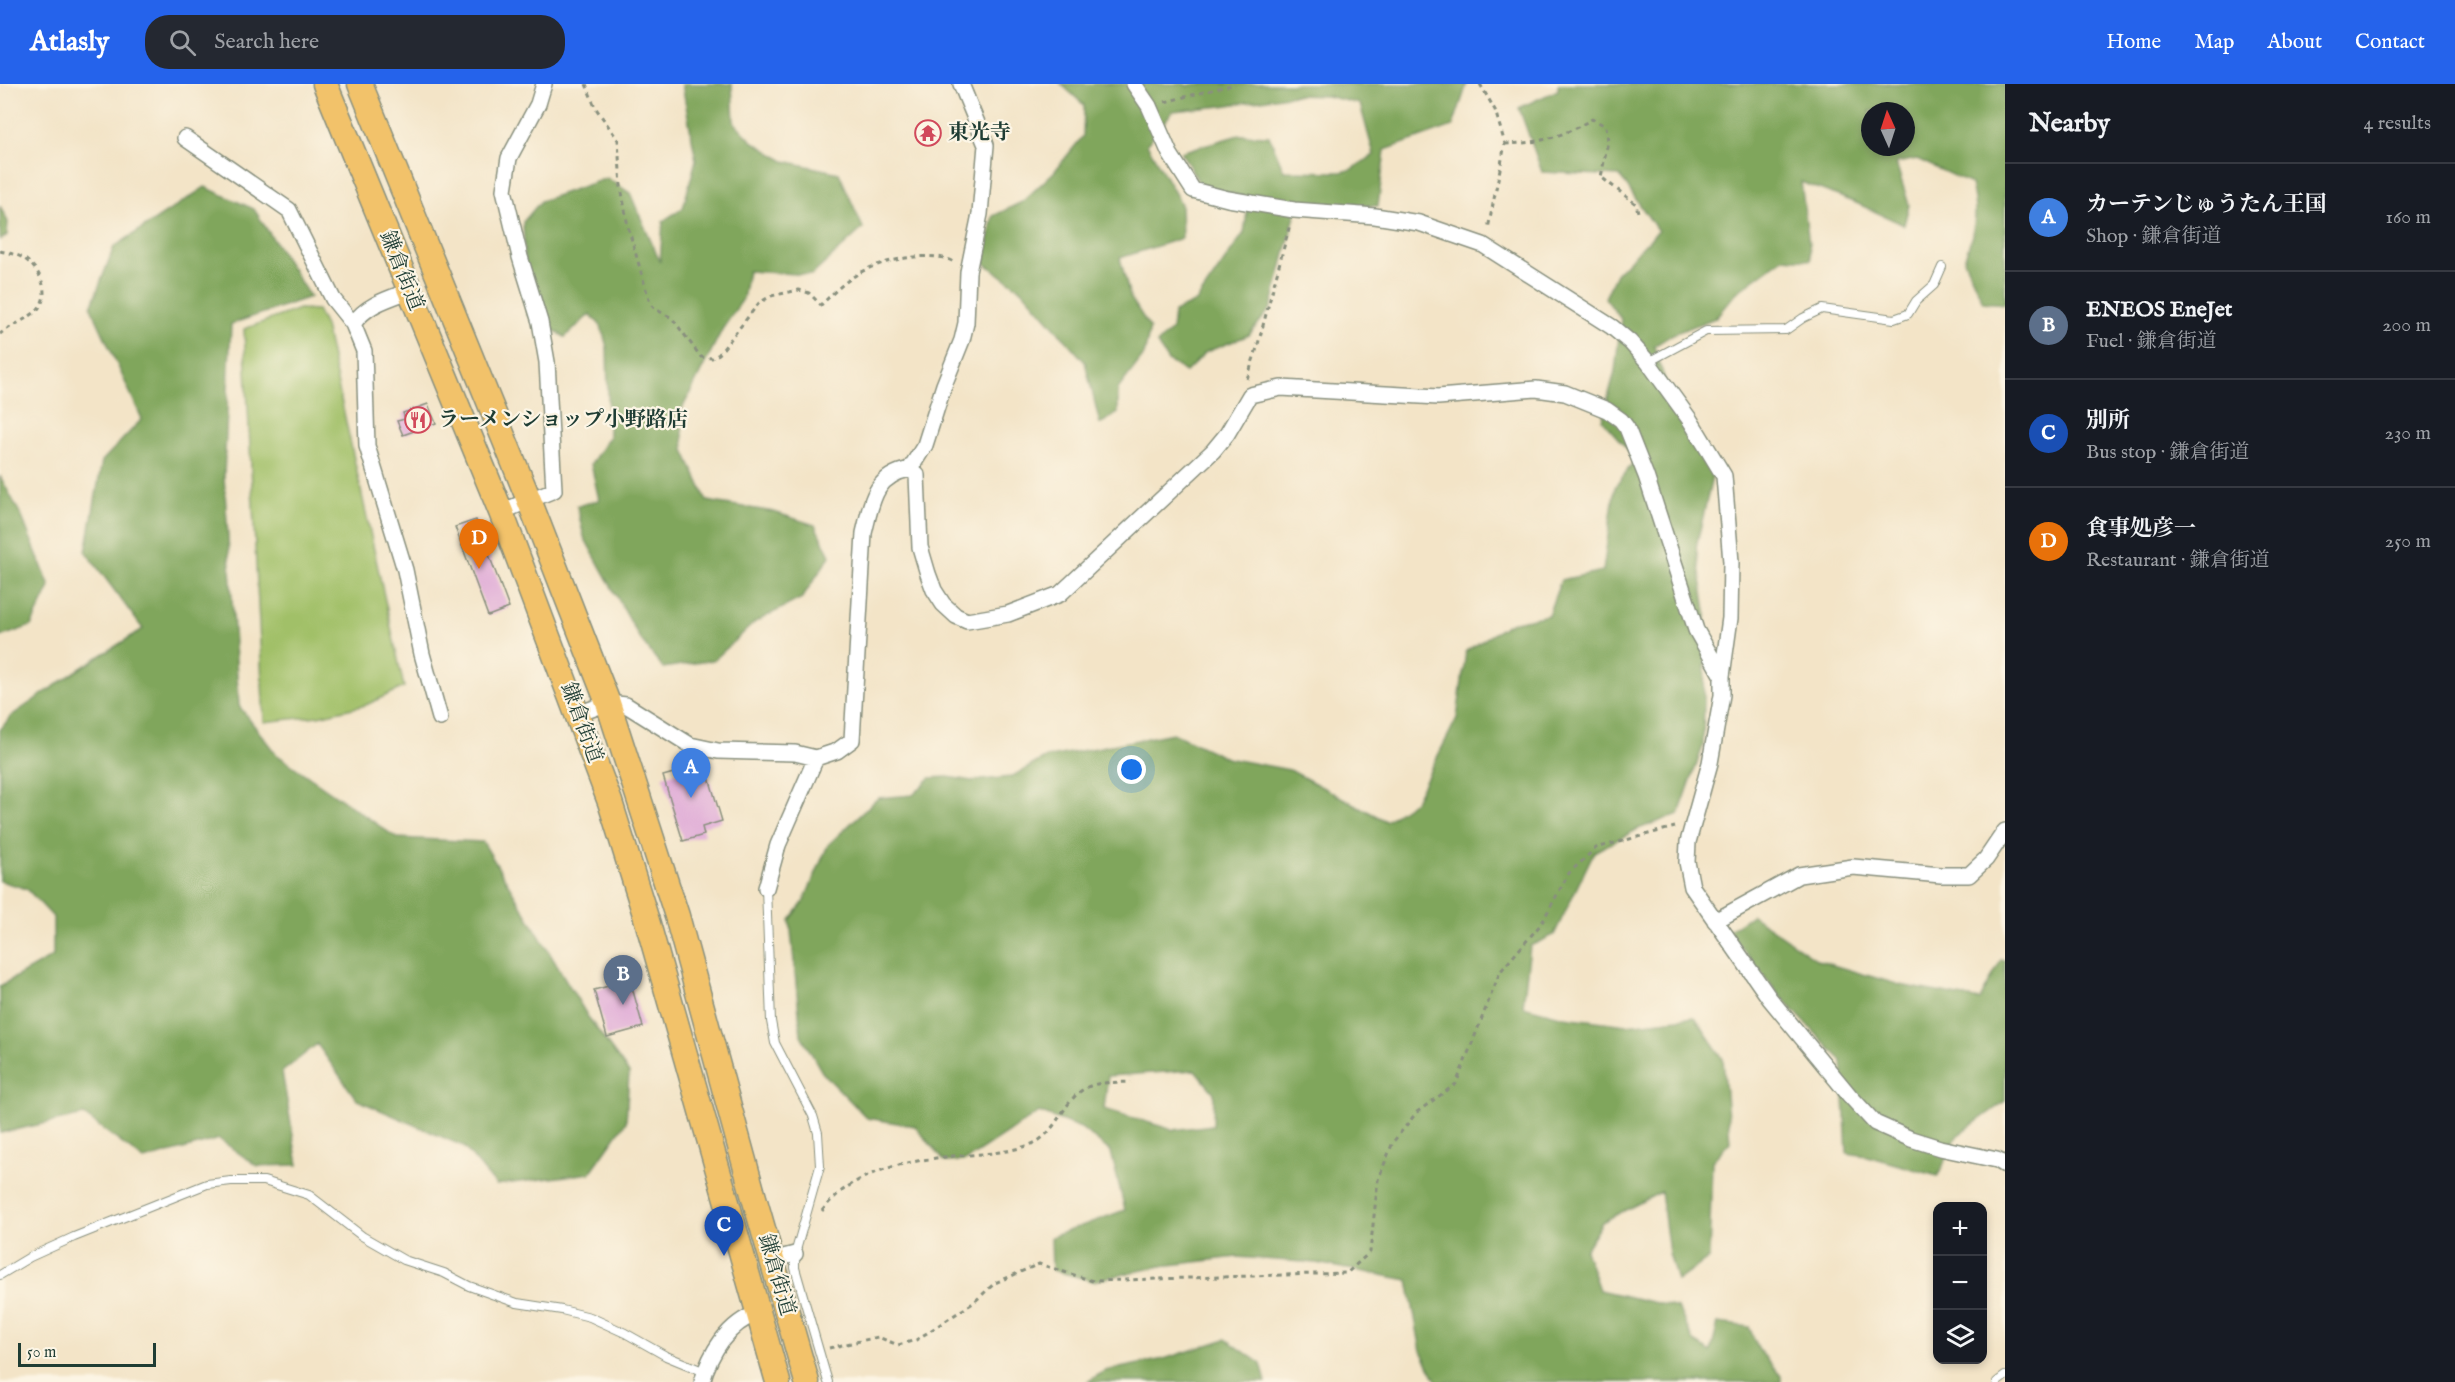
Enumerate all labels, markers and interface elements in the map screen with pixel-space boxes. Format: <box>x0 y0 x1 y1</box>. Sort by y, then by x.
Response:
search box <box>145 15 565 69</box>
text: Atlasly <box>30 25 109 60</box>
icon: search <box>166 26 199 59</box>
text: Search here <box>214 28 319 56</box>
text: Home <box>2106 29 2161 56</box>
text: Map <box>2194 29 2234 56</box>
text: About <box>2267 29 2322 56</box>
text: Contact <box>2355 29 2425 56</box>
north arrow <box>1861 102 1915 156</box>
text: Nearby <box>2029 107 2110 140</box>
text: 4 results <box>2364 111 2431 136</box>
temple icon: 東光寺 <box>913 118 943 148</box>
place label: 東光寺 <box>948 120 1011 147</box>
text: カーテンじゅうたん王国 <box>2086 191 2327 219</box>
text: A <box>2042 205 2055 230</box>
text: 160 m <box>2385 205 2431 230</box>
text: Shop · 鎌倉街道 <box>2086 224 2222 249</box>
street label: 鎌倉街道 <box>373 227 429 315</box>
text: ENEOS EneJet <box>2086 296 2232 324</box>
text: B <box>2042 313 2055 338</box>
text: 200 m <box>2382 313 2431 338</box>
text: Fuel · 鎌倉街道 <box>2086 329 2217 354</box>
restaurant icon: ラーメンショップ小野路店 <box>403 405 433 435</box>
place label: ラーメンショップ小野路店 <box>438 407 688 434</box>
text: 別所 <box>2086 407 2130 435</box>
text: C <box>2041 421 2056 446</box>
text: 230 m <box>2385 421 2431 446</box>
text: Bus stop · 鎌倉街道 <box>2086 440 2250 465</box>
text: 食事処彦一 <box>2086 515 2196 543</box>
pin: D <box>460 520 498 569</box>
text: D <box>2040 529 2057 554</box>
text: 250 m <box>2385 529 2431 554</box>
text: Restaurant · 鎌倉街道 <box>2086 548 2270 573</box>
street label: 鎌倉街道 <box>554 679 608 767</box>
pin: A <box>672 748 710 798</box>
your location <box>1117 755 1146 784</box>
pin: B <box>604 956 642 1005</box>
map controls <box>1933 1202 1987 1364</box>
button: + <box>1933 1202 1987 1256</box>
pin: C <box>704 1206 744 1256</box>
street label: 鎌倉街道 <box>751 1231 801 1319</box>
button: − <box>1933 1256 1987 1310</box>
button: layers <box>1933 1310 1987 1364</box>
scale bar <box>18 1340 156 1368</box>
text: 50 m <box>27 1343 56 1363</box>

